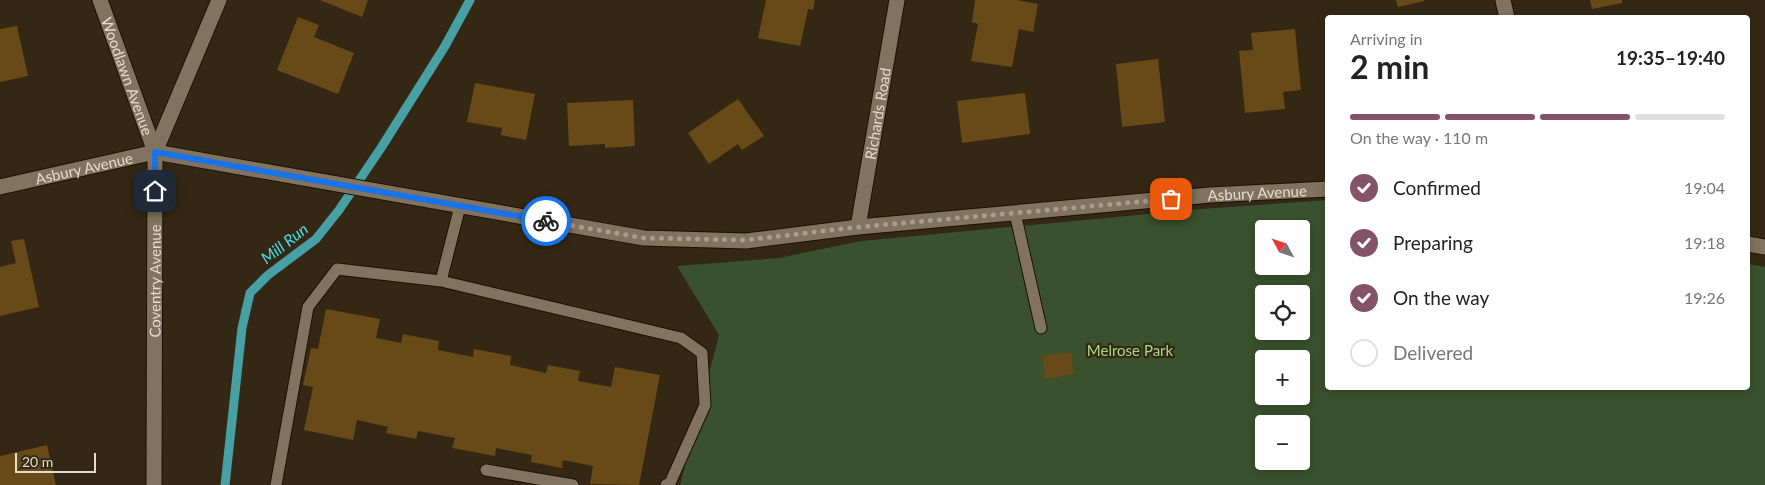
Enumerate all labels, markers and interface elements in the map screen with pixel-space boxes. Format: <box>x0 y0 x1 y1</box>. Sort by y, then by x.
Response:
street label: Woodlawn Avenue <box>98 15 157 138</box>
text: Arriving in <box>1350 29 1423 48</box>
text: 19:35–19:40 <box>1616 46 1725 69</box>
text: 2 min <box>1350 47 1429 86</box>
street label: Richards Road <box>861 66 894 161</box>
text: On the way · 110 m <box>1350 128 1488 147</box>
street label: Asbury Avenue <box>33 148 134 188</box>
pin <box>134 170 176 212</box>
icon: check <box>1350 174 1378 202</box>
text: Confirmed <box>1393 176 1481 199</box>
icon: home <box>141 177 169 205</box>
pin <box>1150 178 1192 220</box>
text: 19:04 <box>1684 178 1725 197</box>
street label: Asbury Avenue <box>1207 181 1307 204</box>
icon: bag <box>1157 185 1185 213</box>
courier <box>521 196 571 246</box>
icon: bike <box>532 207 560 235</box>
water label: Mill Run <box>257 219 311 267</box>
north arrow <box>1255 220 1310 275</box>
map controls <box>1255 220 1310 470</box>
street label: Coventry Avenue <box>145 224 164 338</box>
icon: check <box>1350 229 1378 257</box>
text: Preparing <box>1393 231 1473 254</box>
text: 19:18 <box>1684 233 1725 252</box>
icon: check <box>1350 284 1378 312</box>
button: locate <box>1255 285 1310 340</box>
text: On the way <box>1393 286 1489 309</box>
text: 19:26 <box>1684 288 1725 307</box>
park label: Melrose Park <box>1087 341 1174 359</box>
text: Delivered <box>1393 341 1473 364</box>
button: + <box>1255 350 1310 405</box>
button: − <box>1255 415 1310 470</box>
scale bar <box>15 450 96 473</box>
text: 20 m <box>22 453 53 470</box>

